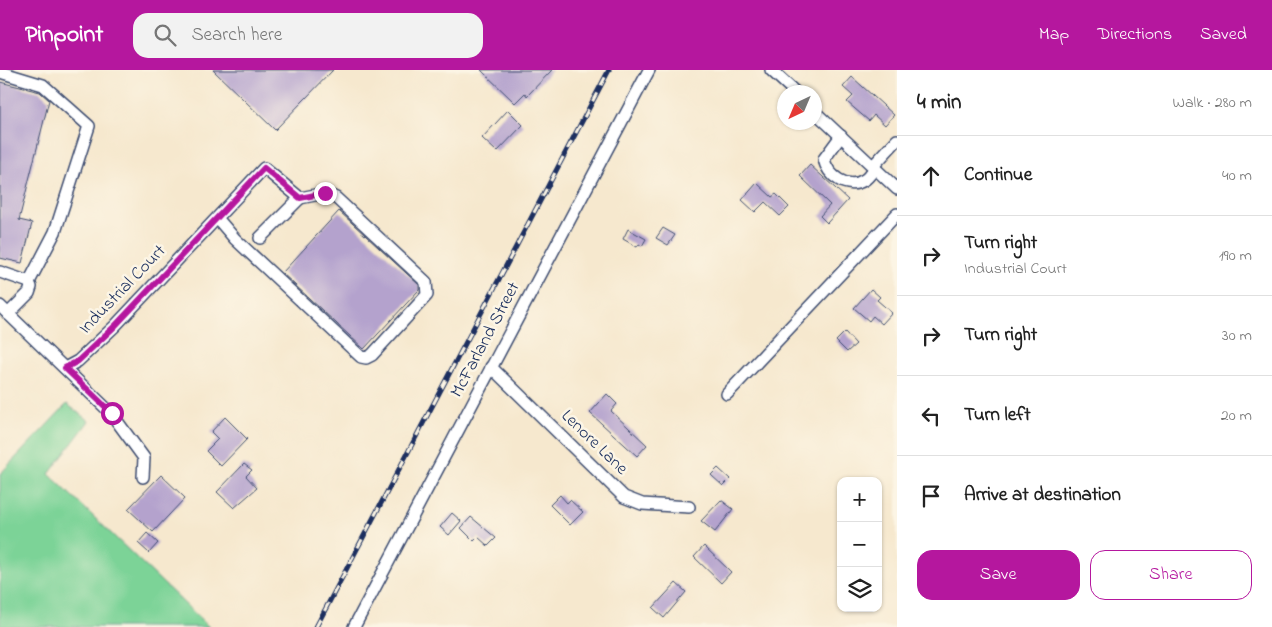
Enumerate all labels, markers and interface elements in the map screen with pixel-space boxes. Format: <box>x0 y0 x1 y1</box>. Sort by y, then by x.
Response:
search box <box>133 13 483 58</box>
text: Pinpoint <box>25 18 103 53</box>
icon: search <box>151 21 179 49</box>
text: Search here <box>191 22 282 49</box>
text: Map <box>1039 22 1069 48</box>
text: Directions <box>1097 22 1172 48</box>
text: Saved <box>1200 22 1247 48</box>
north arrow <box>777 85 822 130</box>
text: 4 min <box>917 88 961 118</box>
text: Walk · 280 m <box>1173 91 1252 115</box>
icon: ahead <box>917 162 945 190</box>
text: Continue <box>964 162 1032 189</box>
text: 40 m <box>1222 164 1252 188</box>
route end <box>314 182 337 205</box>
text: Turn right <box>964 230 1037 257</box>
street label: Industrial Court <box>73 239 173 341</box>
icon: right <box>917 242 945 270</box>
text: 190 m <box>1219 244 1252 268</box>
text: Industrial Court <box>964 257 1067 281</box>
street label: McFarland Street <box>445 278 527 402</box>
icon: right <box>917 322 945 350</box>
text: Turn right <box>964 322 1037 349</box>
text: 30 m <box>1222 324 1252 348</box>
route start <box>101 402 124 425</box>
icon: left <box>917 402 945 430</box>
text: Turn left <box>964 402 1031 429</box>
street label: Lenore Lane <box>555 404 634 482</box>
text: 20 m <box>1221 404 1252 428</box>
map controls <box>837 477 882 612</box>
button: + <box>837 477 882 522</box>
icon: arrive <box>917 482 945 510</box>
text: Arrive at destination <box>964 482 1121 509</box>
button: − <box>837 522 882 567</box>
button: Save <box>917 550 1080 600</box>
button: Share <box>1090 550 1252 600</box>
button: layers <box>837 567 882 612</box>

